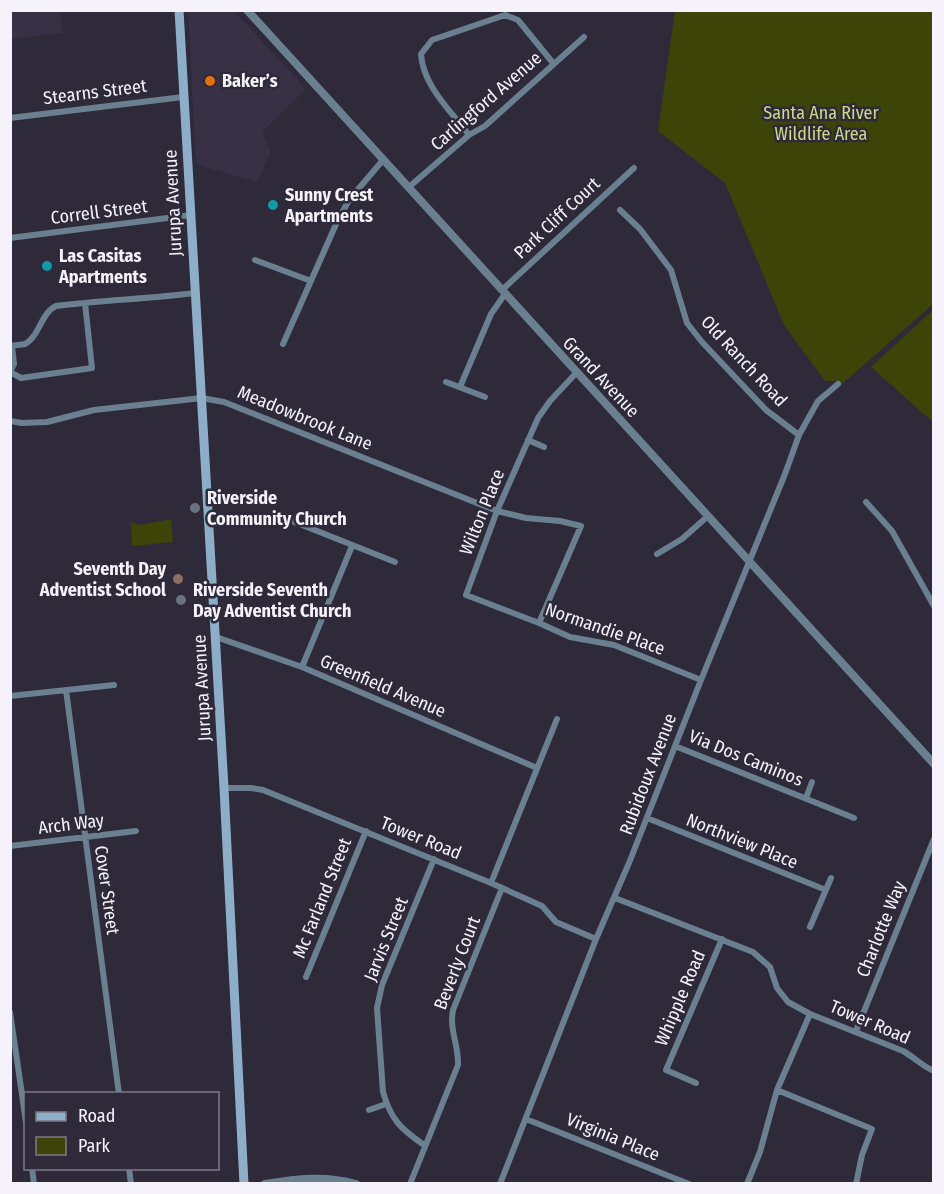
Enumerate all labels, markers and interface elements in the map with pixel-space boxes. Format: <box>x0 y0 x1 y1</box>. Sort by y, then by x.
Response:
street label: Carlingford Avenue <box>426 47 546 155</box>
place label: Baker’s <box>222 70 278 92</box>
marker: Baker’s <box>203 74 217 88</box>
street label: Stearns Street <box>42 75 148 109</box>
park label: Santa Ana River Wildlife Area <box>763 102 879 145</box>
street label: Jurupa Avenue <box>159 149 187 257</box>
street label: Park Cliff Court <box>509 173 605 263</box>
place label: Sunny Crest Apartments <box>284 184 374 227</box>
street label: Correll Street <box>49 195 149 229</box>
marker: Sunny Crest Apartments <box>266 198 280 212</box>
place label: Las Casitas Apartments <box>58 245 147 288</box>
marker: Las Casitas Apartments <box>40 259 54 273</box>
street label: Old Ranch Road <box>696 311 792 411</box>
street label: Grand Avenue <box>558 332 644 422</box>
street label: Meadowbrook Lane <box>234 381 376 455</box>
street label: Wilton Place <box>455 466 509 558</box>
place label: Riverside Community Church <box>207 487 347 530</box>
marker: Riverside Community Church <box>188 501 202 515</box>
place label: Seventh Day Adventist School <box>39 558 166 601</box>
marker: Seventh Day Adventist School <box>171 572 185 586</box>
place label: Riverside Seventh Day Adventist Church <box>193 579 351 622</box>
marker: Riverside Seventh Day Adventist Church <box>174 593 188 607</box>
street label: Normandie Place <box>542 598 668 660</box>
street label: Jurupa Avenue <box>188 634 216 742</box>
street label: Greenfield Avenue <box>317 650 449 722</box>
street label: Rubidoux Avenue <box>615 710 681 838</box>
street label: Via Dos Caminos <box>686 725 807 791</box>
street label: Arch Way <box>37 809 105 839</box>
street label: Northview Place <box>683 809 801 873</box>
street label: Tower Road <box>377 812 465 864</box>
street label: Mc Farland Street <box>288 835 356 961</box>
street label: Cover Street <box>90 844 124 936</box>
street label: Charlotte Way <box>852 878 910 980</box>
street label: Jarvis Street <box>359 894 413 984</box>
street label: Beverly Court <box>429 913 485 1013</box>
street label: Whipple Road <box>650 947 710 1049</box>
street label: Tower Road <box>826 995 914 1049</box>
legend <box>24 1092 219 1170</box>
text: Road <box>78 1105 115 1127</box>
street label: Virginia Place <box>563 1108 663 1166</box>
text: Park <box>78 1135 111 1157</box>

